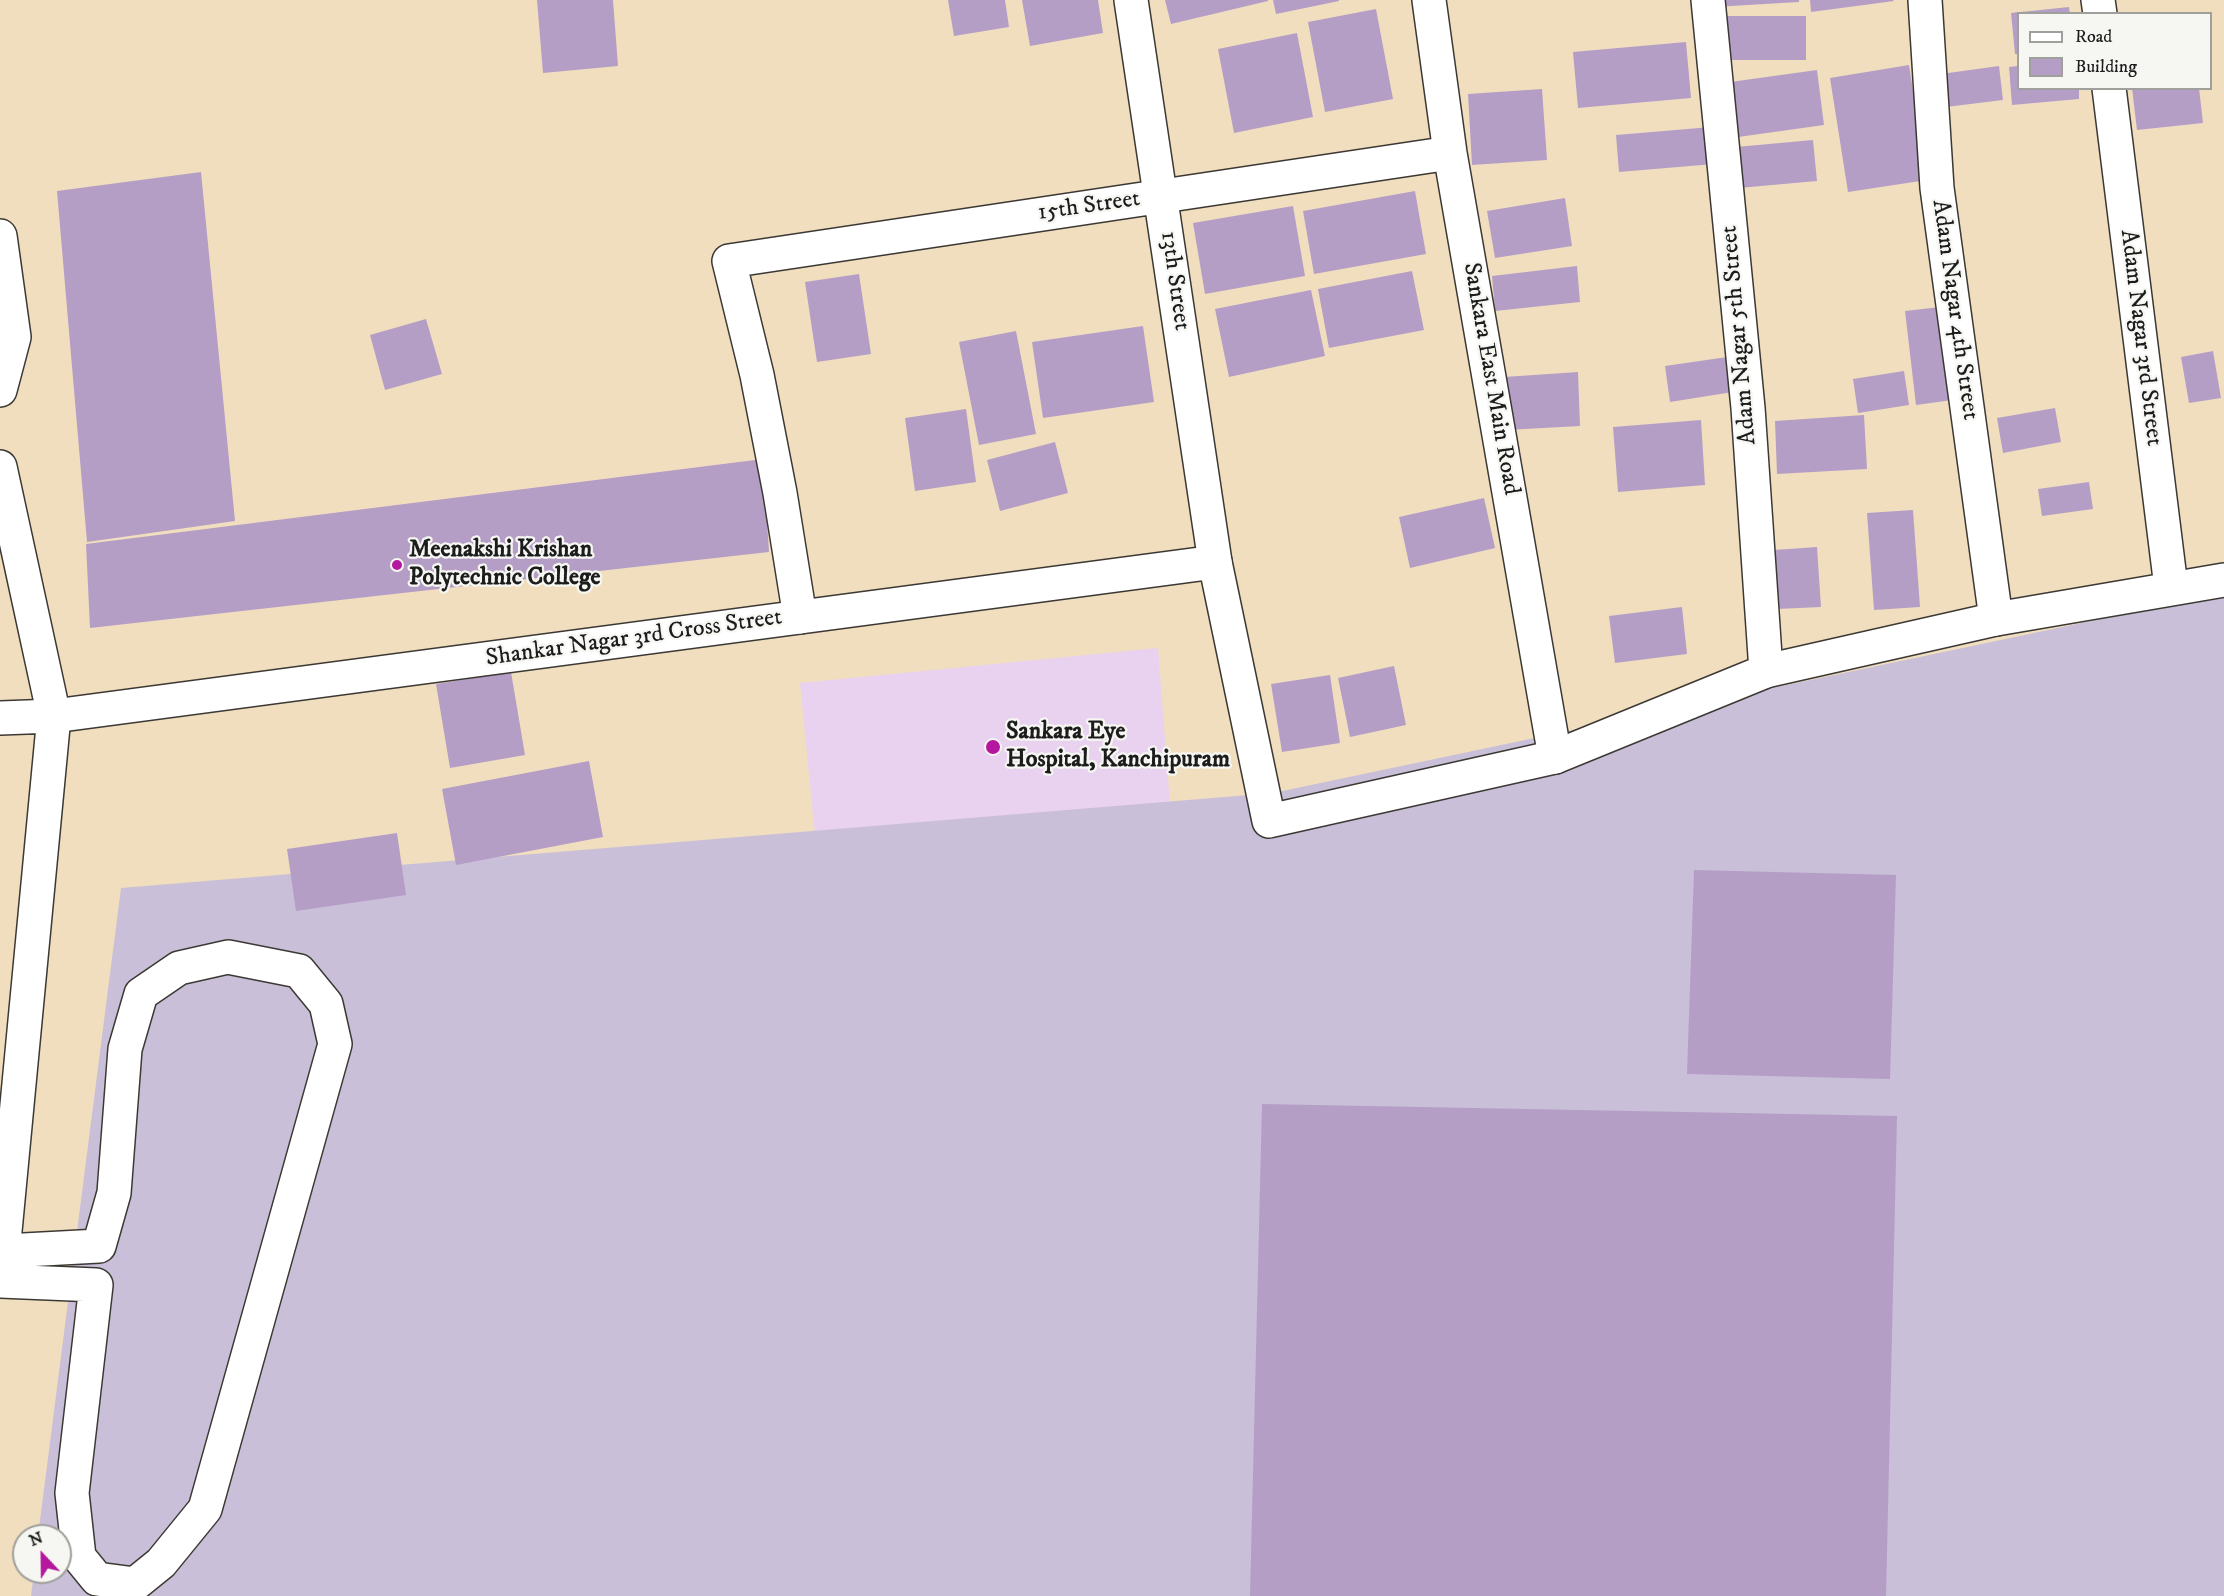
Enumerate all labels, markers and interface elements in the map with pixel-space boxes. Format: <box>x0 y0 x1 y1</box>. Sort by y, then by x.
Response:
legend <box>2017 12 2212 90</box>
text: Road <box>2075 26 2112 48</box>
text: Building <box>2075 56 2137 78</box>
street label: 15th Street <box>1036 186 1142 228</box>
street label: Adam Nagar 4th Street <box>1924 198 1984 422</box>
street label: Adam Nagar 5th Street <box>1716 224 1764 446</box>
street label: Adam Nagar 3rd Street <box>2112 228 2168 448</box>
street label: 13th Street <box>1153 230 1195 332</box>
street label: Sankara East Main Road <box>1455 261 1525 497</box>
place label: Meenakshi Krishan Polytechnic College <box>409 537 601 593</box>
marker: Meenakshi Krishan Polytechnic College <box>390 558 404 572</box>
street label: Shankar Nagar 3rd Cross Street <box>484 604 784 674</box>
place label: Sankara Eye Hospital, Kanchipuram <box>1006 719 1230 775</box>
marker: Sankara Eye Hospital, Kanchipuram <box>984 738 1002 756</box>
north arrow <box>12 1524 72 1584</box>
text: N <box>26 1527 46 1551</box>

